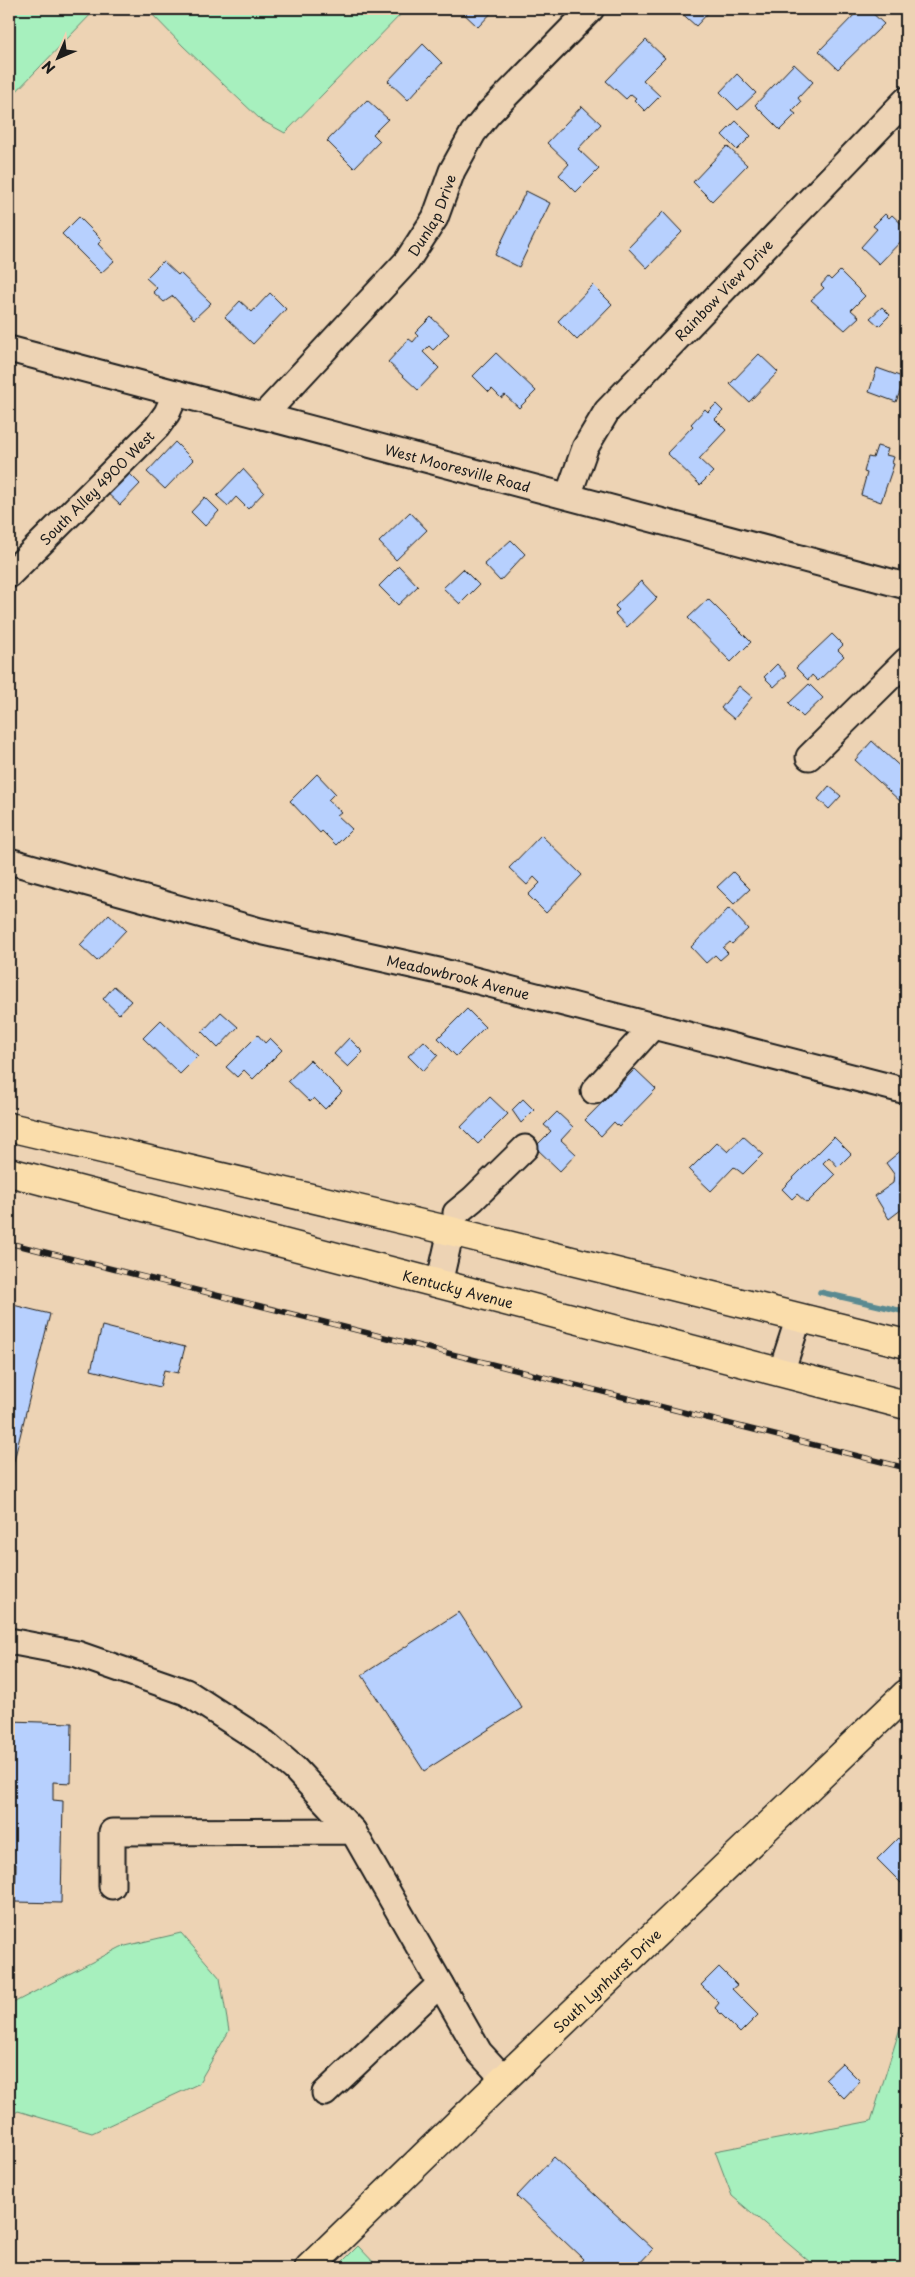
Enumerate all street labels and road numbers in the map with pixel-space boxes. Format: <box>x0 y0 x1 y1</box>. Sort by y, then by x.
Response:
street label: Dunlap Drive <box>402 171 461 261</box>
street label: Rainbow View Drive <box>669 234 777 345</box>
street label: South Alley 4900 West <box>35 425 159 549</box>
street label: West Mooresville Road <box>382 438 533 497</box>
street label: Meadowbrook Avenue <box>385 949 532 1004</box>
street label: Kentucky Avenue <box>400 1264 516 1313</box>
street label: South Lynhurst Drive <box>548 1924 665 2037</box>

